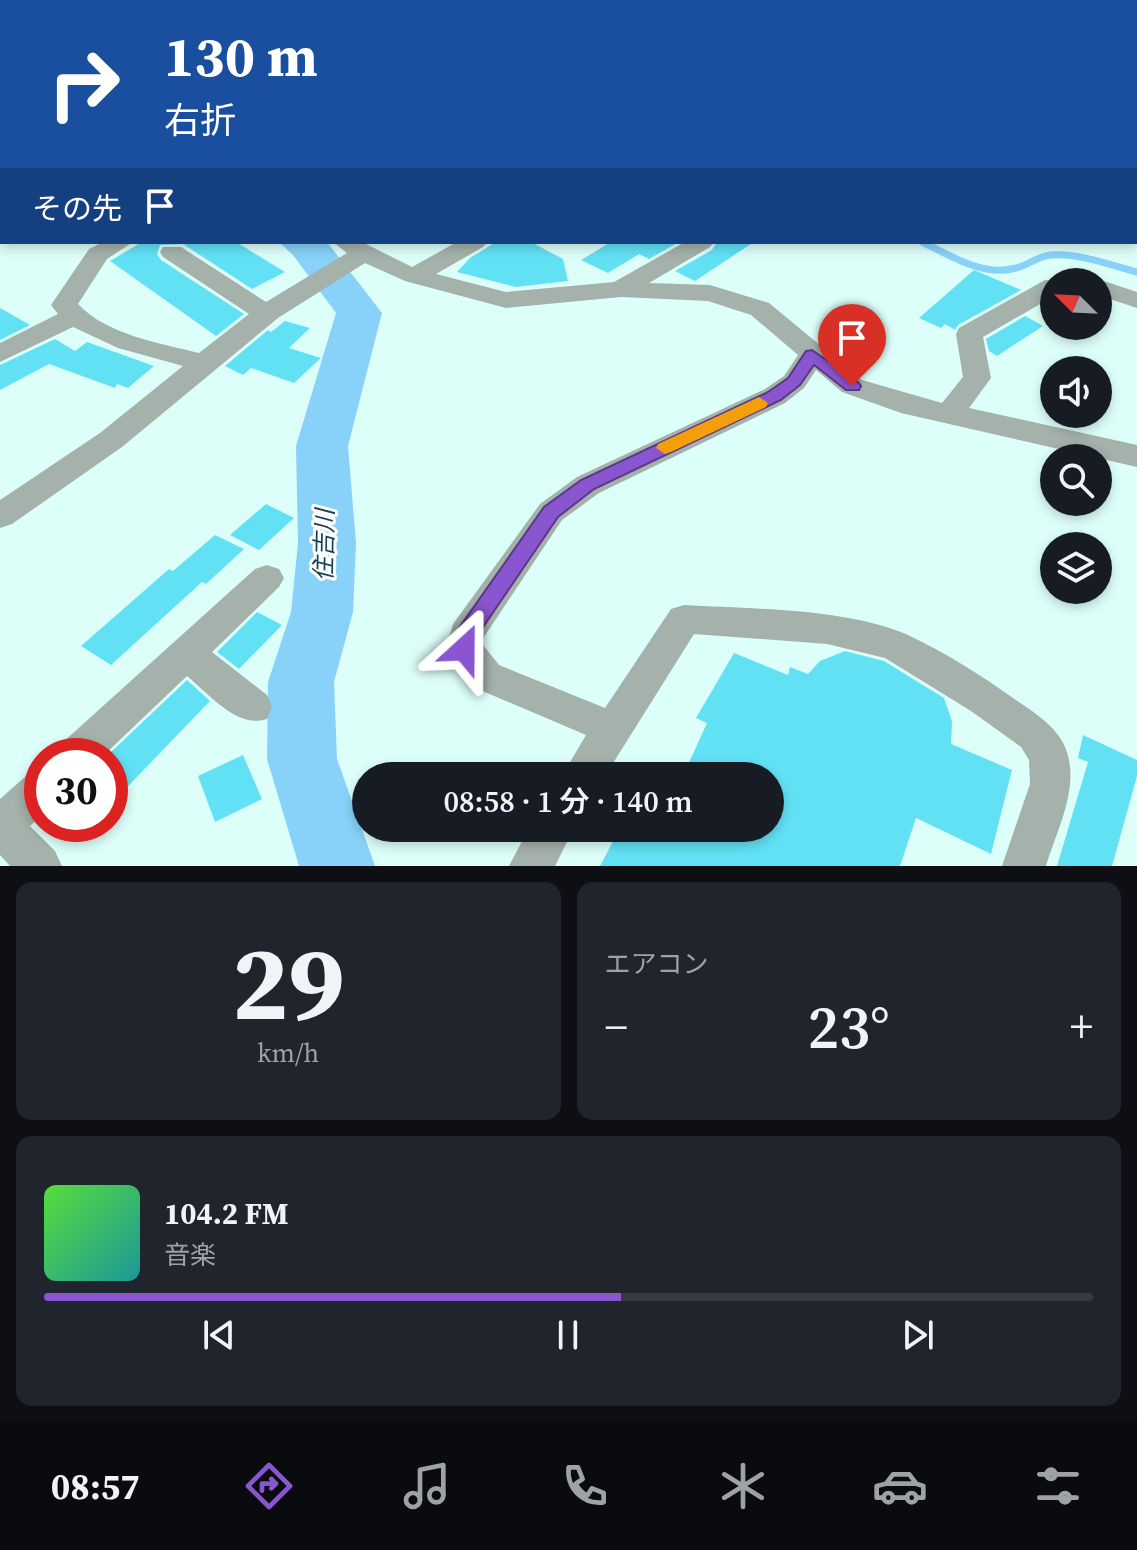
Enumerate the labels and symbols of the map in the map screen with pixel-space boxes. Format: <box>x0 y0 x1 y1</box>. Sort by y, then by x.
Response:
north arrow <box>1040 268 1112 340</box>
pin <box>818 304 886 386</box>
water label: 住吉川 <box>307 506 341 581</box>
position arrow <box>422 607 506 691</box>
speed limit sign: 30 <box>24 738 128 842</box>

